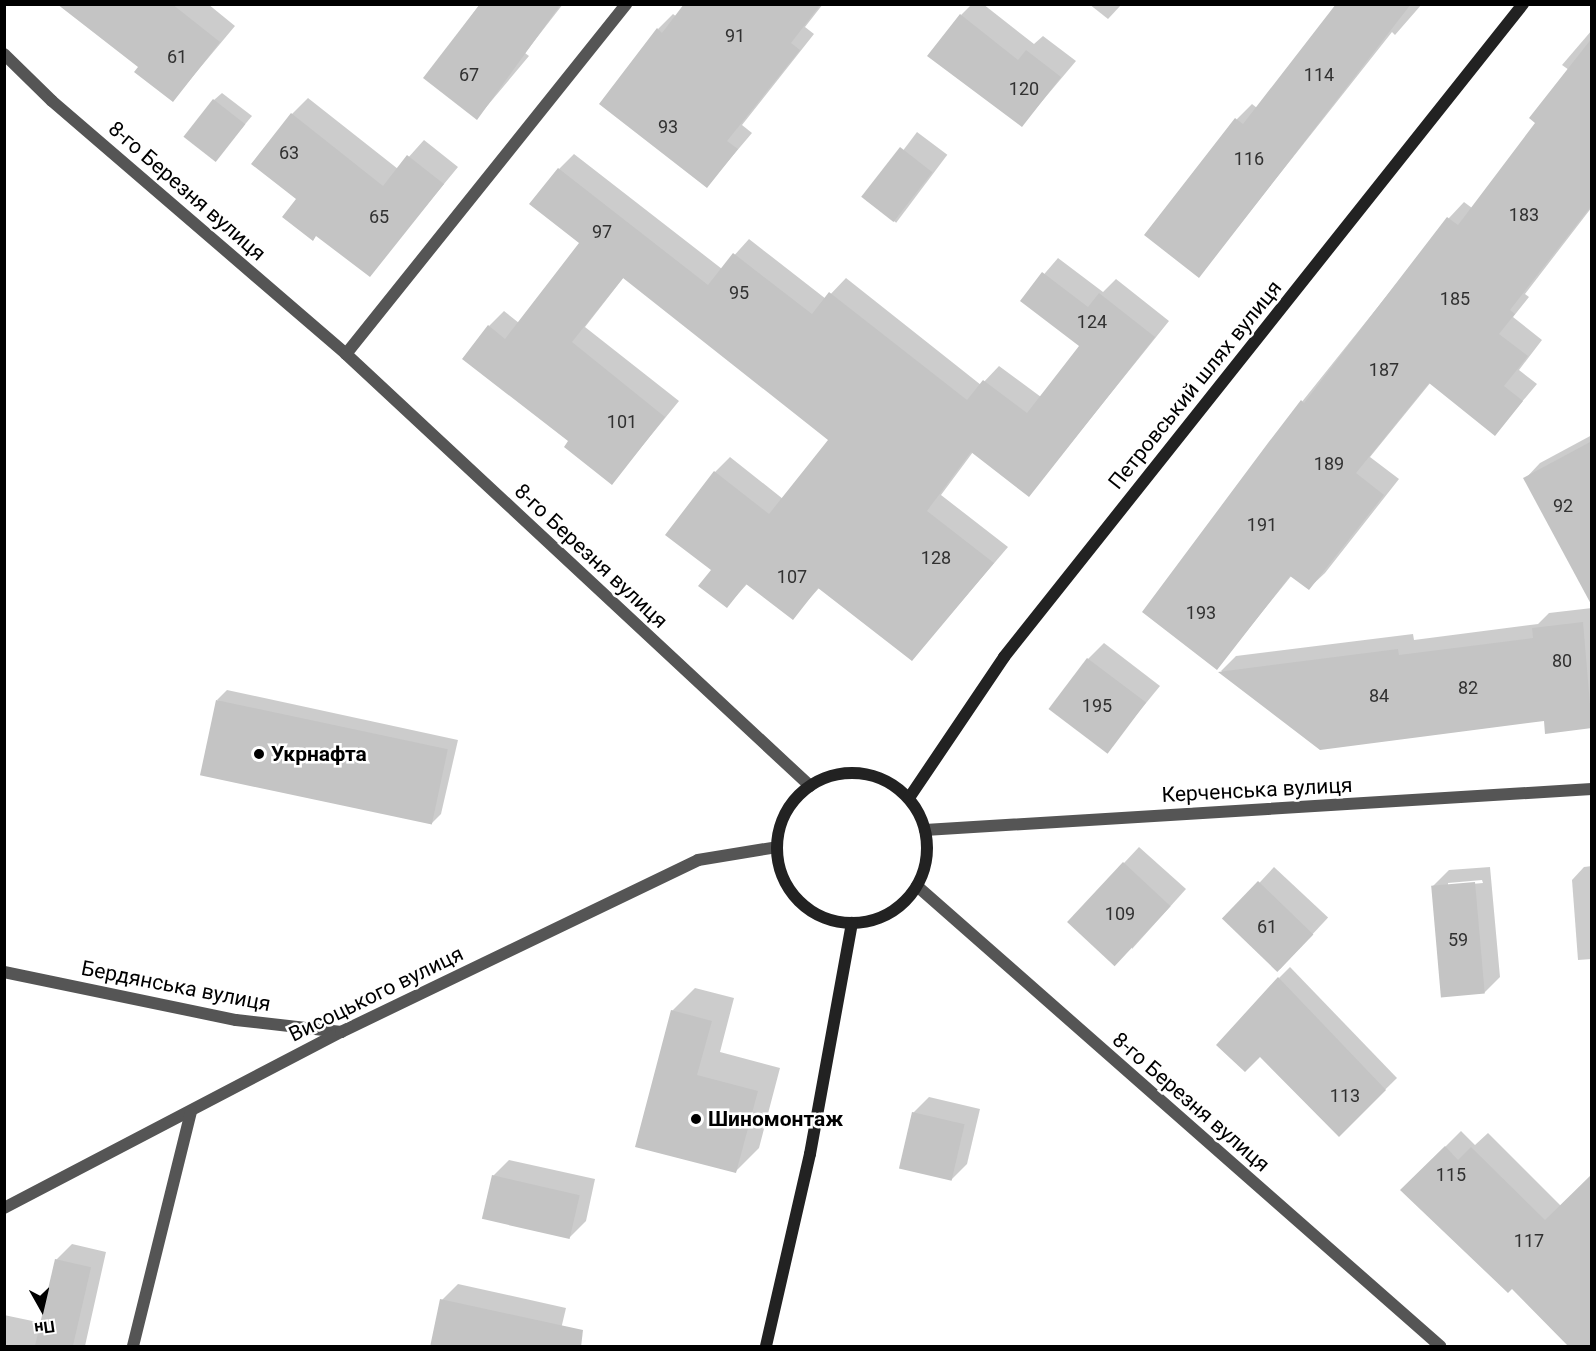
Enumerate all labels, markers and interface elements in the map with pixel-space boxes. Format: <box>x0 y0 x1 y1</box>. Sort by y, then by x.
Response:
house number: 91 <box>725 25 745 47</box>
house number: 61 <box>167 46 187 68</box>
house number: 67 <box>459 64 479 86</box>
house number: 114 <box>1304 64 1334 86</box>
house number: 120 <box>1009 78 1039 100</box>
street label: 8-го Березня вулиця <box>103 116 271 266</box>
house number: 93 <box>658 116 678 138</box>
house number: 63 <box>279 142 299 164</box>
house number: 116 <box>1234 148 1264 170</box>
house number: 183 <box>1509 204 1539 226</box>
house number: 65 <box>369 206 389 228</box>
house number: 97 <box>592 221 612 243</box>
street label: Петровський шлях вулиця <box>1103 276 1287 494</box>
house number: 95 <box>729 282 749 304</box>
house number: 185 <box>1440 288 1470 310</box>
house number: 124 <box>1077 311 1107 333</box>
house number: 187 <box>1369 359 1399 381</box>
house number: 101 <box>607 411 637 433</box>
house number: 189 <box>1314 453 1344 475</box>
street label: 8-го Березня вулиця <box>509 479 673 633</box>
house number: 92 <box>1553 495 1573 517</box>
house number: 191 <box>1247 514 1277 536</box>
house number: 128 <box>921 547 951 569</box>
house number: 107 <box>777 566 807 588</box>
house number: 193 <box>1186 602 1216 624</box>
house number: 80 <box>1552 650 1572 672</box>
house number: 82 <box>1458 677 1478 699</box>
house number: 84 <box>1369 685 1389 707</box>
house number: 195 <box>1082 695 1112 717</box>
place label: Укрнафта <box>271 741 367 767</box>
marker: Укрнафта <box>252 747 266 761</box>
street label: Керченська вулиця <box>1161 772 1353 808</box>
house number: 109 <box>1105 903 1135 925</box>
house number: 61 <box>1257 916 1277 938</box>
house number: 59 <box>1448 929 1468 951</box>
street label: Висоцького вулиця <box>285 941 467 1047</box>
street label: Бердянська вулиця <box>79 955 273 1017</box>
street label: 8-го Березня вулиця <box>1107 1027 1275 1177</box>
house number: 113 <box>1330 1085 1360 1107</box>
place label: Шиномонтаж <box>708 1106 843 1132</box>
marker: Шиномонтаж <box>689 1112 703 1126</box>
house number: 115 <box>1436 1164 1466 1186</box>
house number: 117 <box>1514 1230 1544 1252</box>
north arrow <box>12 1279 72 1339</box>
text: Пн <box>33 1316 56 1338</box>

